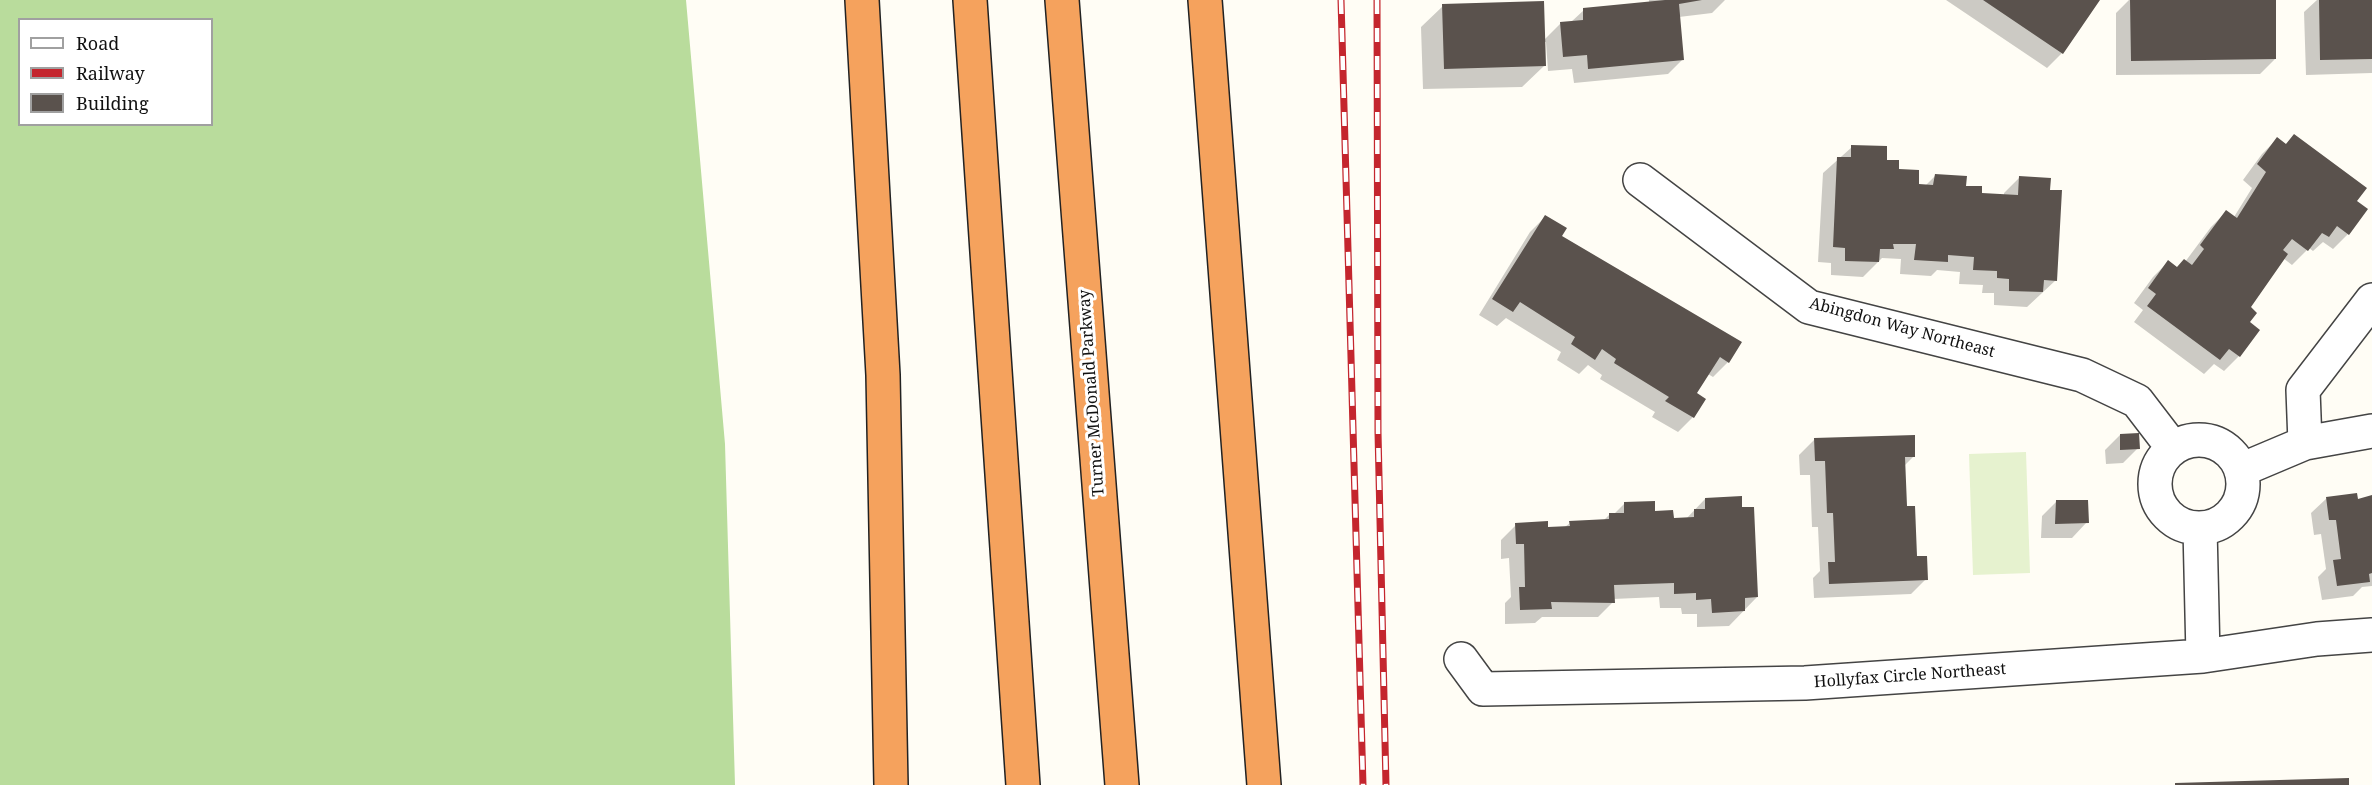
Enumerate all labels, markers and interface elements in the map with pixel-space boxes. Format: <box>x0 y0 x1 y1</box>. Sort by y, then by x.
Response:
legend <box>18 18 213 126</box>
text: Road <box>76 31 119 55</box>
text: Railway <box>76 61 145 85</box>
text: Building <box>76 91 149 115</box>
street label: Turner McDonald Parkway <box>1075 289 1109 497</box>
street label: Abingdon Way Northeast <box>1807 294 1997 362</box>
street label: Hollyfax Circle Northeast <box>1813 660 2007 692</box>

